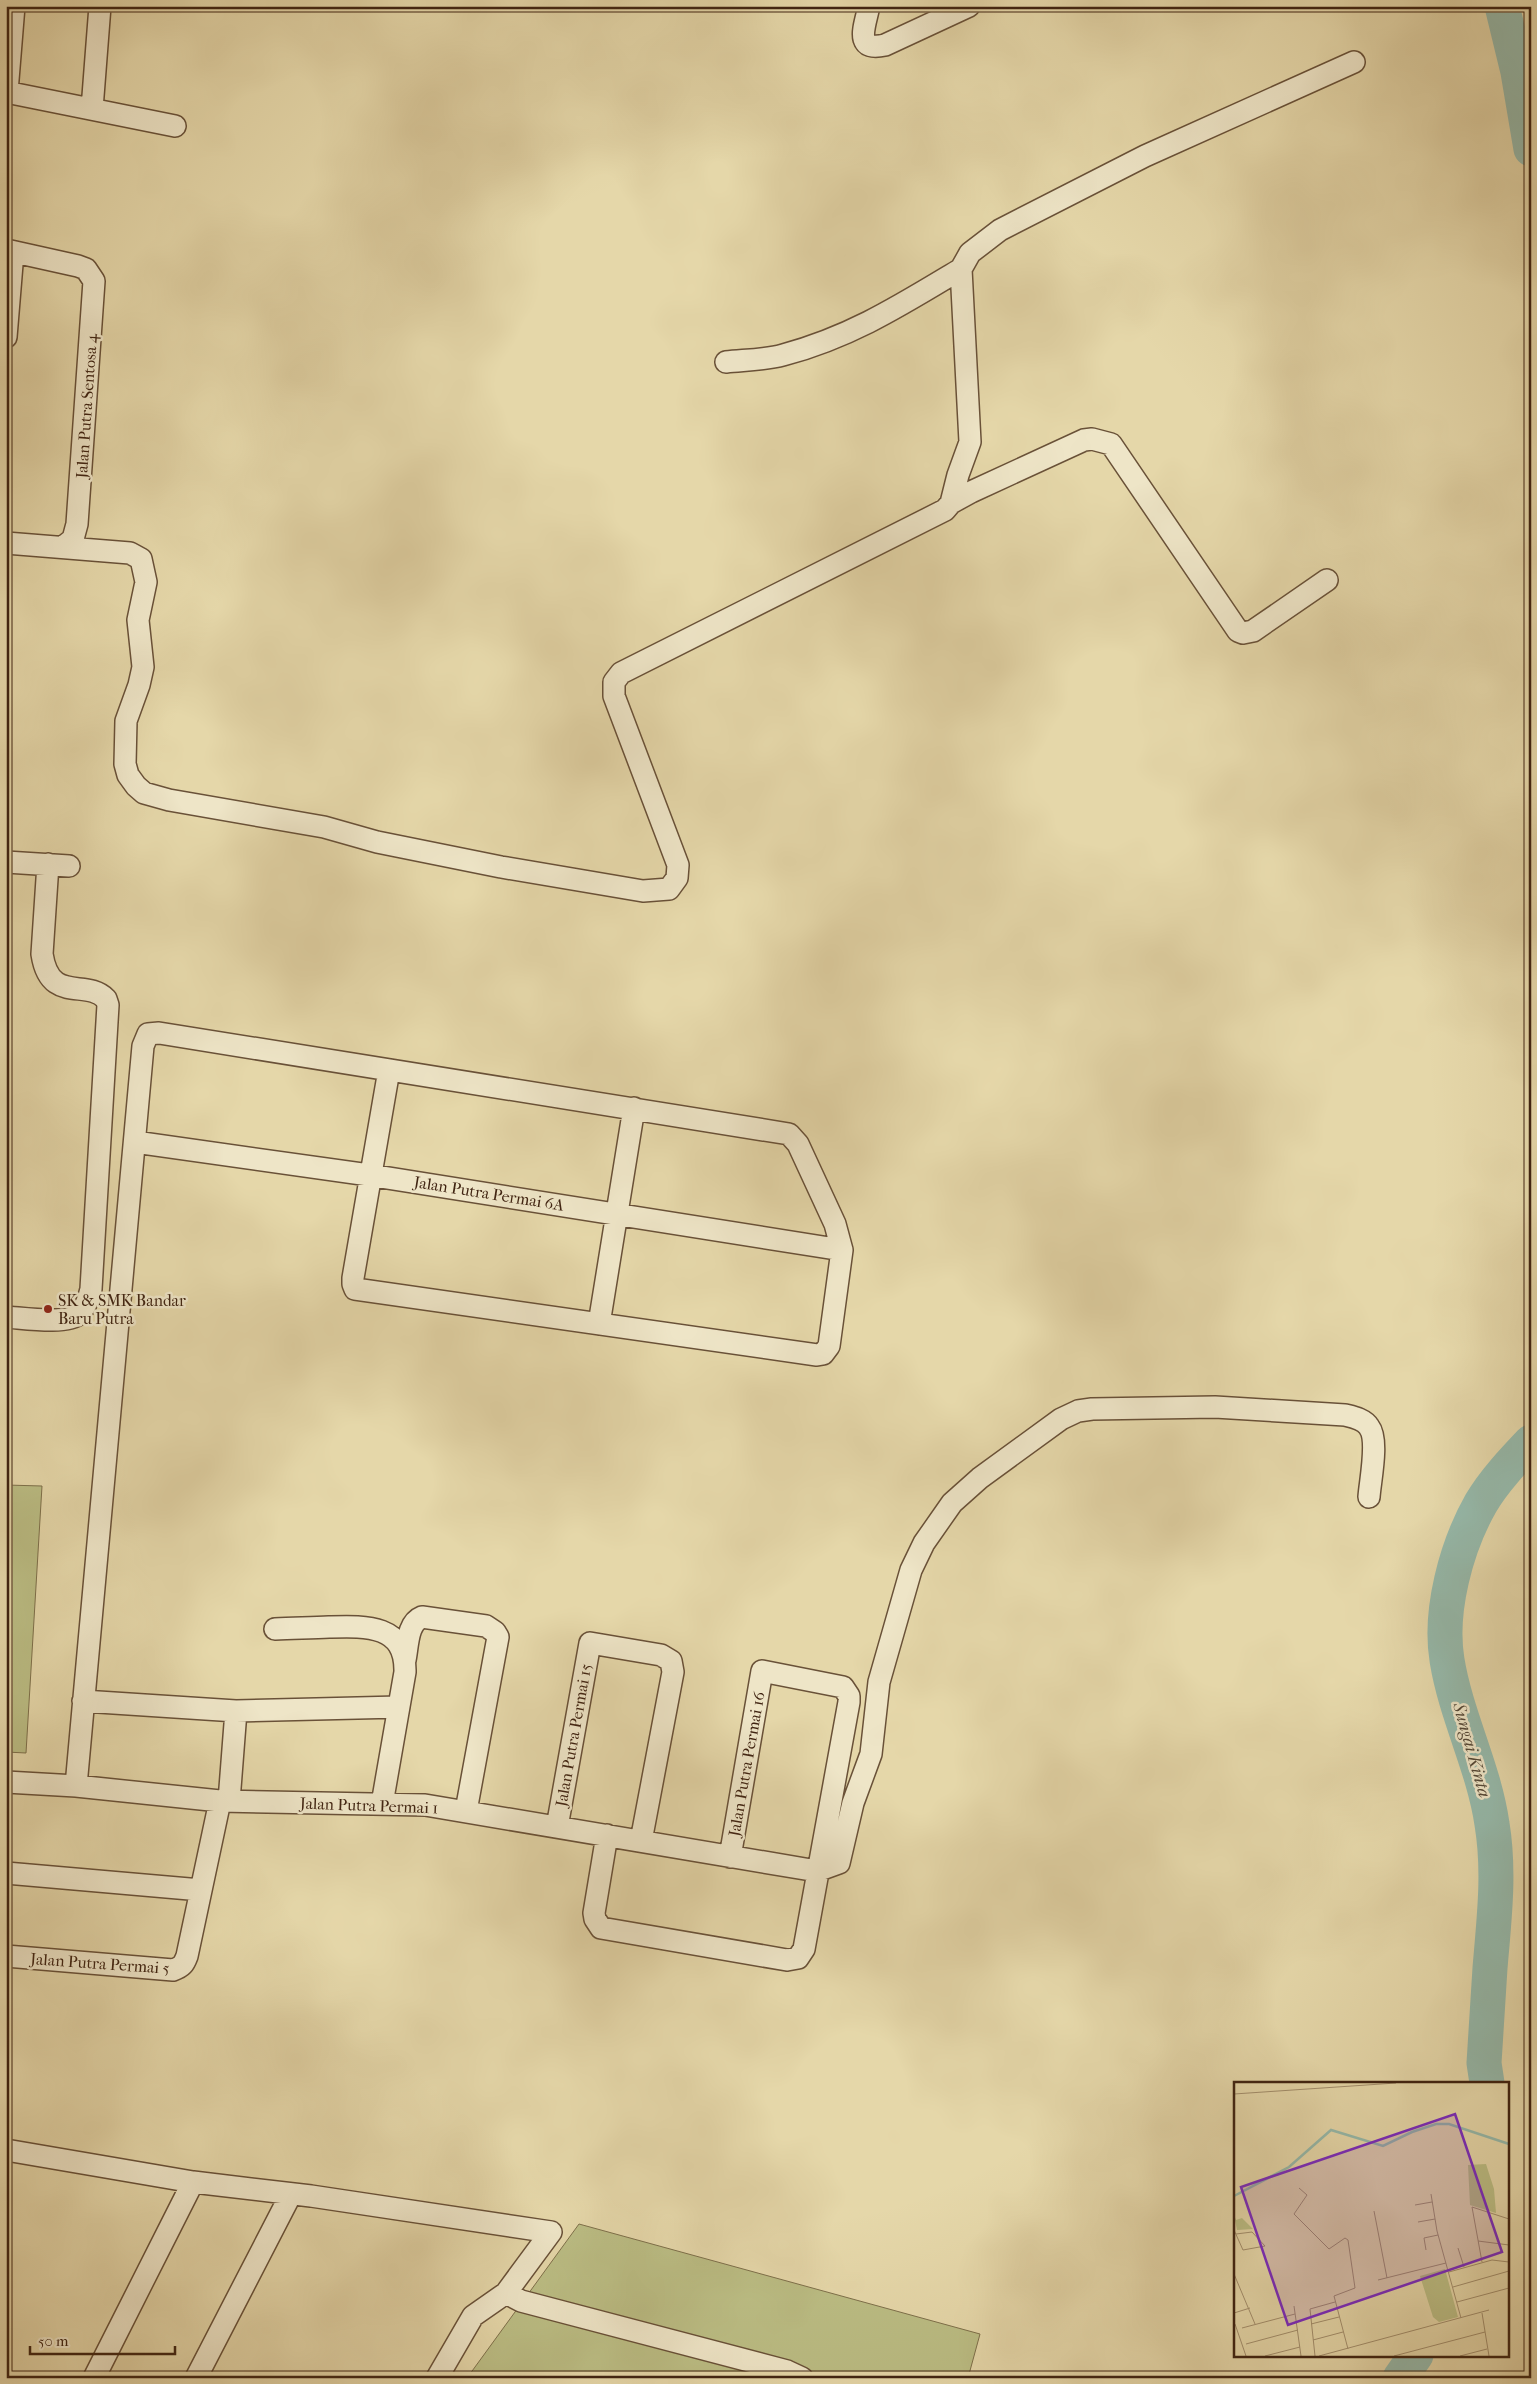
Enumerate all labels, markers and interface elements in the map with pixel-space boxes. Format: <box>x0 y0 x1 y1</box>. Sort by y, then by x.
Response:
street label: Jalan Putra Sentosa 4 <box>72 333 101 481</box>
street label: Jalan Putra Permai 6A <box>411 1172 566 1215</box>
place label: SK & SMK Bandar Baru Putra <box>58 1291 186 1328</box>
marker: SK & SMK Bandar Baru Putra <box>42 1303 54 1315</box>
street label: Jalan Putra Permai 15 <box>551 1662 595 1810</box>
street label: Jalan Putra Permai 16 <box>724 1690 769 1840</box>
water label: Sungai Kinta <box>1448 1699 1495 1800</box>
street label: Jalan Putra Permai 1 <box>298 1794 438 1817</box>
street label: Jalan Putra Permai 5 <box>28 1949 170 1978</box>
inset map <box>1234 2082 1510 2356</box>
scale bar <box>30 2324 175 2356</box>
text: 50 m <box>38 2332 69 2350</box>

